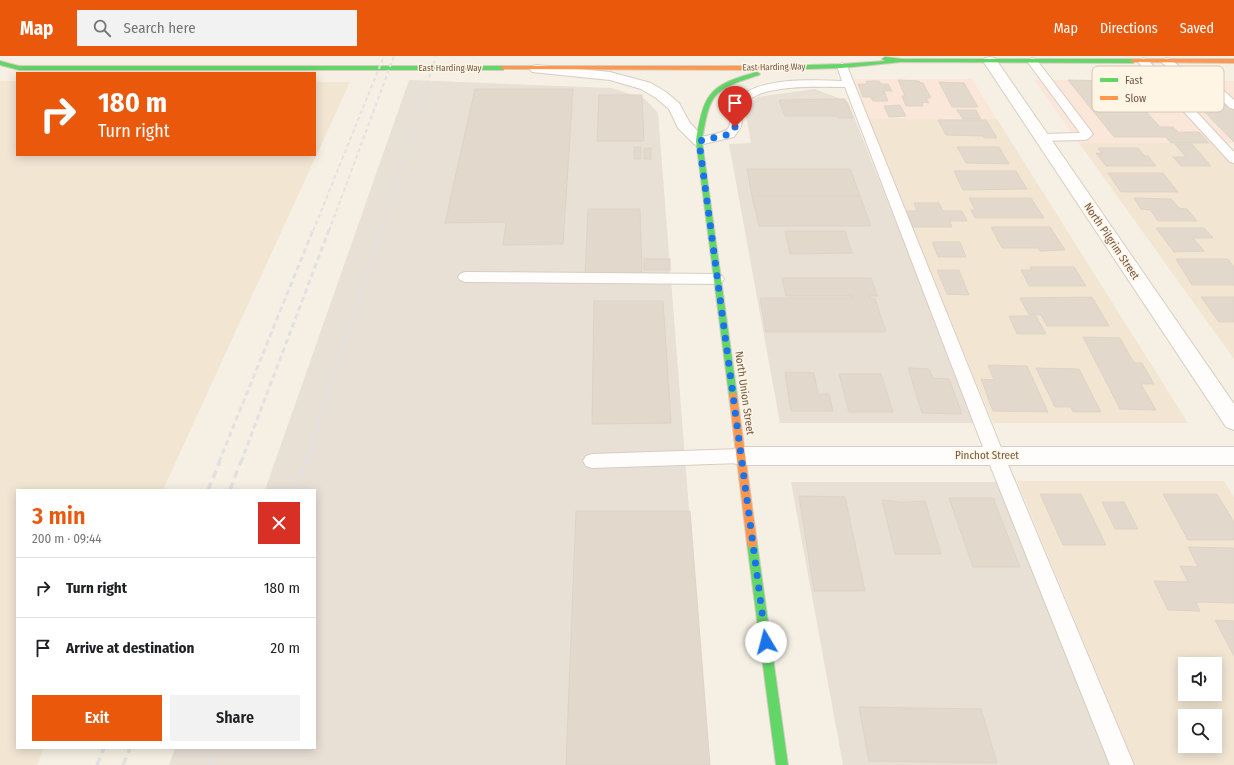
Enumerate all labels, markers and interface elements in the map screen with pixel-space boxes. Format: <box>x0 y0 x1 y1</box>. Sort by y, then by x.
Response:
search box <box>77 10 357 46</box>
text: Map <box>20 17 53 40</box>
icon: search <box>91 17 113 39</box>
text: Search here <box>123 19 196 37</box>
text: Map <box>1054 20 1078 37</box>
text: Directions <box>1100 20 1158 37</box>
text: Saved <box>1180 20 1214 37</box>
street label: East Harding Way <box>742 61 806 73</box>
street label: East Harding Way <box>418 63 482 73</box>
legend <box>1092 66 1224 112</box>
text: Fast <box>1125 74 1143 87</box>
text: 180 m <box>98 86 167 119</box>
pin <box>718 86 752 127</box>
icon: right <box>32 88 84 140</box>
icon: arrive <box>724 92 746 114</box>
text: Slow <box>1125 92 1146 105</box>
text: Turn right <box>98 120 170 142</box>
street label: North Pilgrim Street <box>1081 201 1142 282</box>
street label: North Union Street <box>732 350 757 436</box>
street label: Pinchot Street <box>955 449 1019 462</box>
text: 3 min <box>32 502 86 530</box>
button: close <box>258 502 300 544</box>
text: 200 m · 09:44 <box>32 531 101 546</box>
icon: right <box>32 577 54 599</box>
text: Turn right <box>66 579 127 597</box>
text: 180 m <box>264 579 300 597</box>
position arrow <box>745 621 787 663</box>
icon: arrive <box>32 637 54 659</box>
text: Arrive at destination <box>66 639 194 657</box>
text: 20 m <box>271 639 300 657</box>
map controls <box>1178 657 1222 753</box>
button: sound <box>1178 657 1222 701</box>
button: Exit <box>32 695 162 741</box>
button: Share <box>170 695 300 741</box>
button: search <box>1178 709 1222 753</box>

